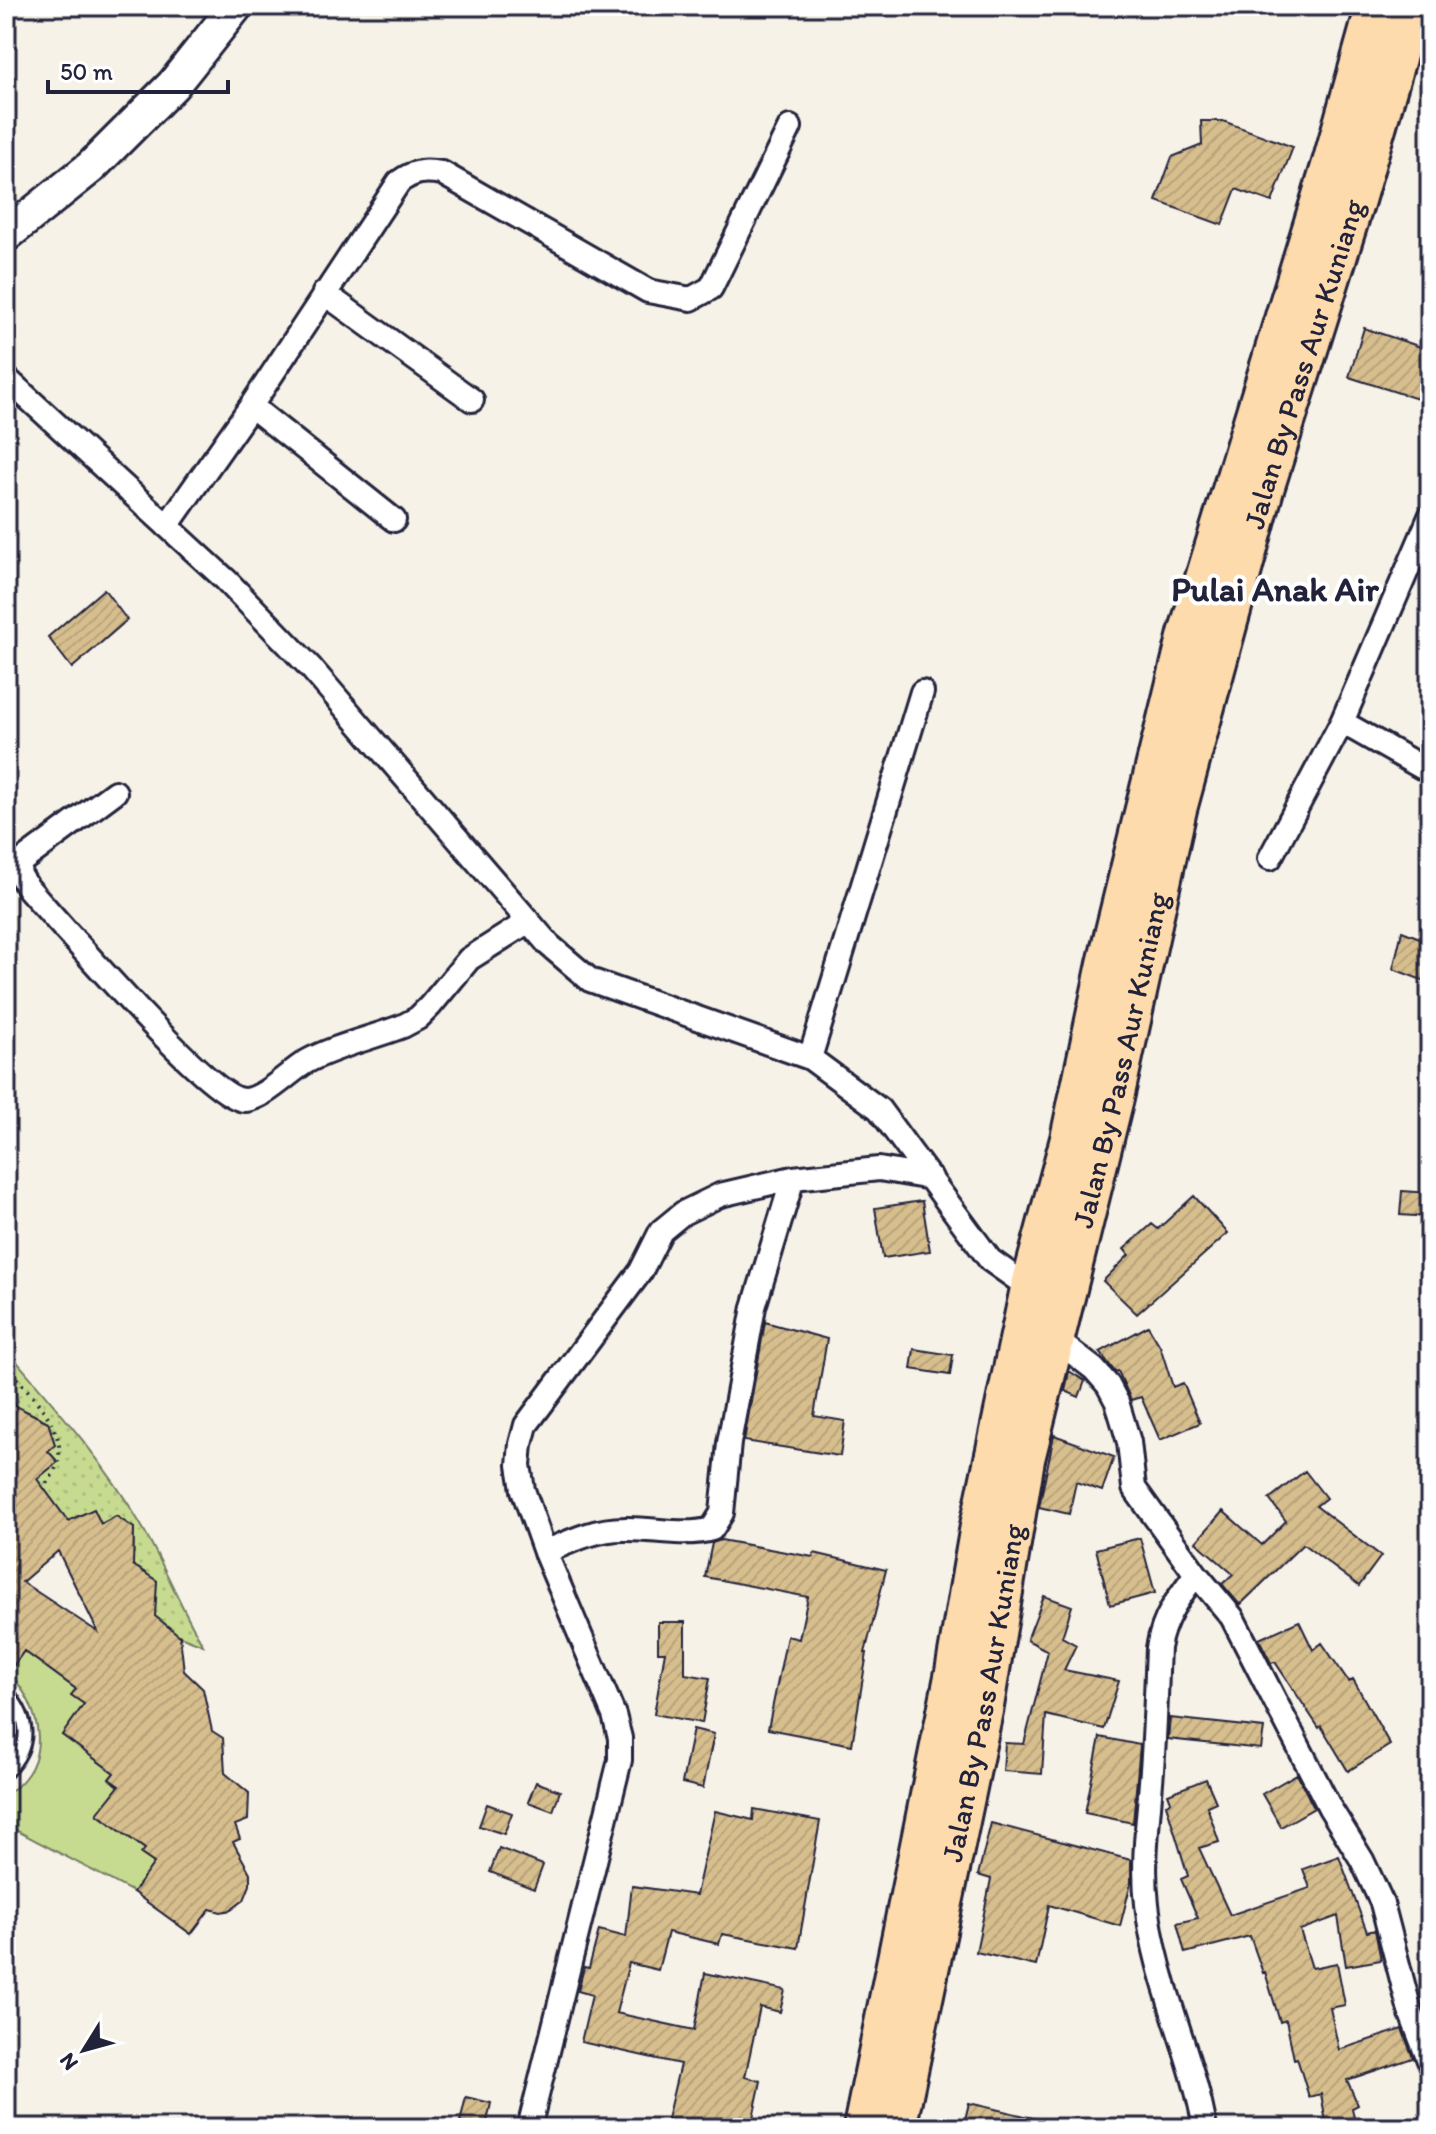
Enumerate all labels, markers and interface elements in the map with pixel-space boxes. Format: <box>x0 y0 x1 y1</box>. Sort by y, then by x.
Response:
scale bar <box>48 44 228 94</box>
text: 50 m <box>60 57 113 86</box>
street label: Jalan By Pass Aur Kuniang <box>1235 194 1372 533</box>
district label: Pulai Anak Air <box>1171 569 1379 610</box>
street label: Jalan By Pass Aur Kuniang <box>1063 888 1176 1231</box>
street label: Jalan By Pass Aur Kuniang <box>932 1520 1032 1865</box>
north arrow <box>44 2010 124 2090</box>
text: N <box>53 2048 84 2076</box>

